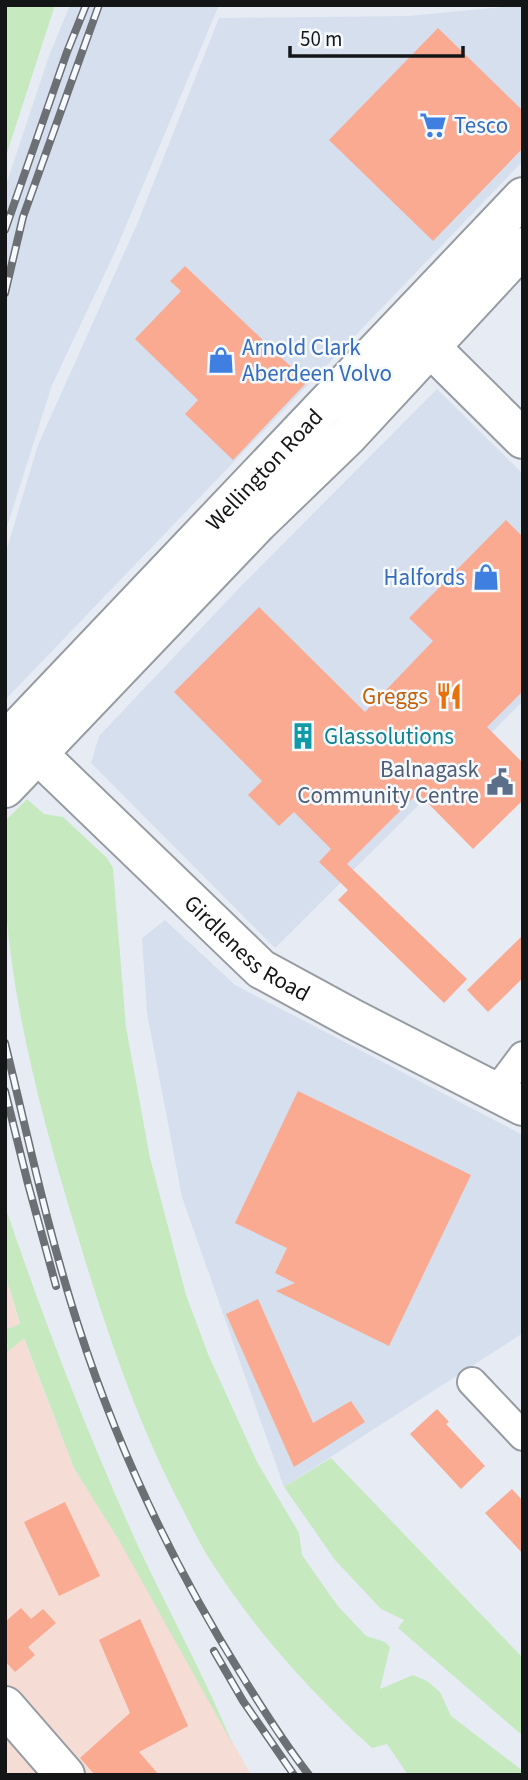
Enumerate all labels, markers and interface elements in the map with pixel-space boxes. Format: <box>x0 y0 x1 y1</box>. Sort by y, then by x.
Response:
scale bar <box>290 14 463 58</box>
text: 50 m <box>300 24 342 54</box>
place label: Tesco <box>454 109 508 142</box>
supermarket icon: Tesco <box>418 110 448 140</box>
place label: Arnold Clark Aberdeen Volvo <box>242 331 392 390</box>
shop icon: Arnold Clark Aberdeen Volvo <box>206 345 236 375</box>
street label: Wellington Road <box>198 401 331 538</box>
place label: Halfords <box>383 561 465 594</box>
shop icon: Halfords <box>471 562 501 592</box>
place label: Greggs <box>362 680 428 713</box>
restaurant icon: Greggs <box>434 681 464 711</box>
place label: Glassolutions <box>324 720 454 753</box>
building icon: Glassolutions <box>288 721 318 751</box>
place label: Balnagask Community Centre <box>297 753 480 812</box>
public building icon: Balnagask Community Centre <box>485 767 515 797</box>
street label: Girdleness Road <box>176 887 316 1010</box>

